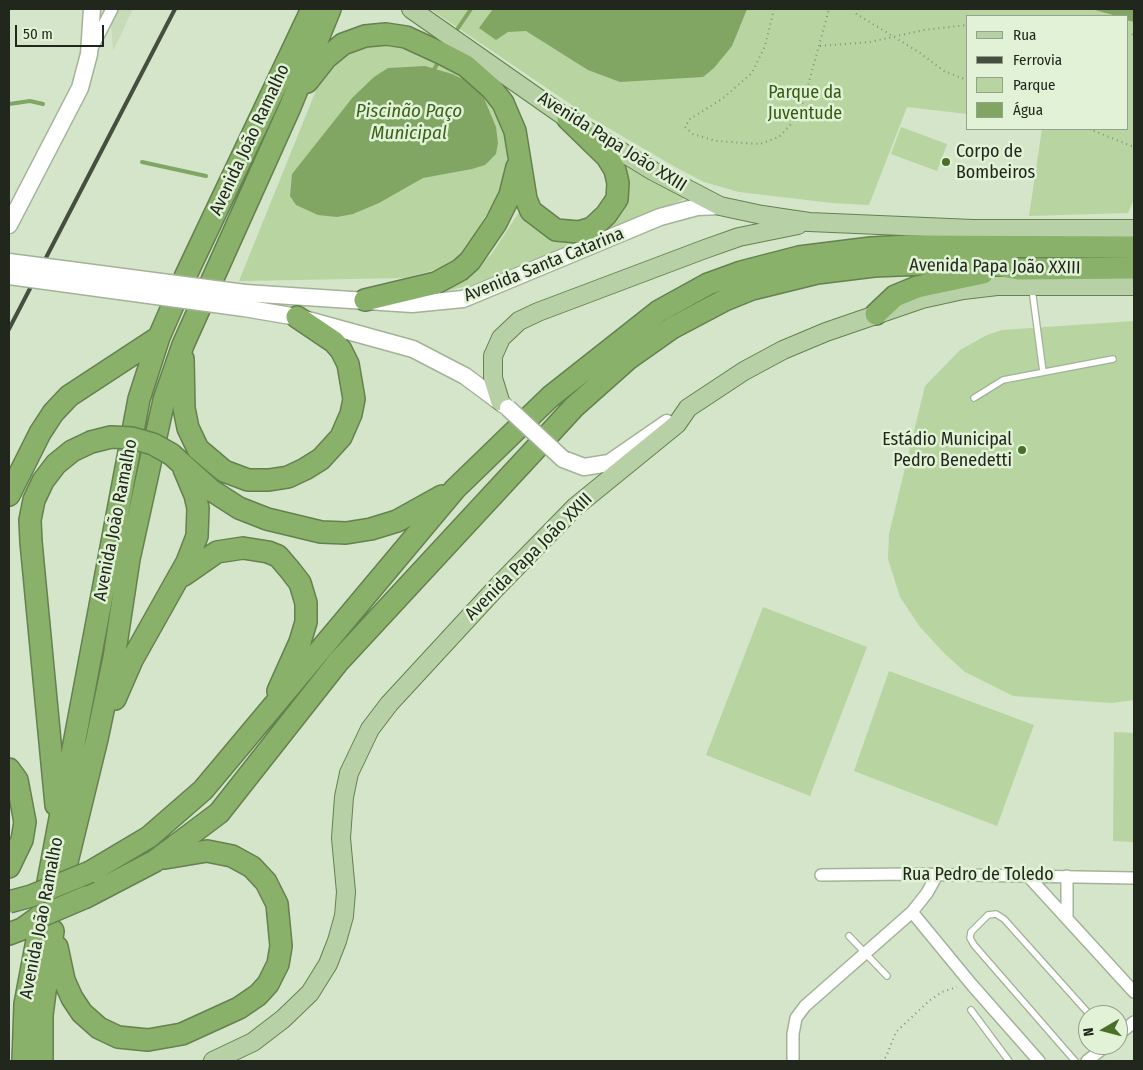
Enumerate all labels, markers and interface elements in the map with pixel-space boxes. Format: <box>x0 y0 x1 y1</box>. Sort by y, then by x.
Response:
scale bar <box>18 15 106 47</box>
legend <box>966 15 1128 130</box>
text: 50 m <box>23 25 53 43</box>
text: Rua <box>1013 26 1036 44</box>
text: Ferrovia <box>1013 51 1062 69</box>
street label: Avenida João Ramalho <box>205 61 295 219</box>
text: Parque <box>1013 76 1056 94</box>
park label: Parque da Juventude <box>768 82 842 125</box>
street label: Avenida Papa João XXIII <box>534 87 690 197</box>
water label: Piscinão Paço Municipal <box>356 101 462 145</box>
text: Água <box>1013 101 1043 119</box>
place label: Corpo de Bombeiros <box>956 141 1035 183</box>
marker: Corpo de Bombeiros <box>940 156 952 168</box>
street label: Avenida Santa Catarina <box>461 223 627 307</box>
street label: Avenida Papa João XXIII <box>909 255 1081 279</box>
place label: Estádio Municipal Pedro Benedetti <box>882 429 1012 472</box>
street label: Avenida João Ramalho <box>90 437 142 603</box>
marker: Estádio Municipal Pedro Benedetti <box>1016 444 1028 456</box>
street label: Avenida Papa João XXIII <box>461 489 597 625</box>
street label: Avenida João Ramalho <box>16 835 68 1001</box>
street label: Rua Pedro de Toledo <box>902 864 1054 886</box>
north arrow <box>1078 1005 1128 1055</box>
text: N <box>1080 1027 1098 1037</box>

